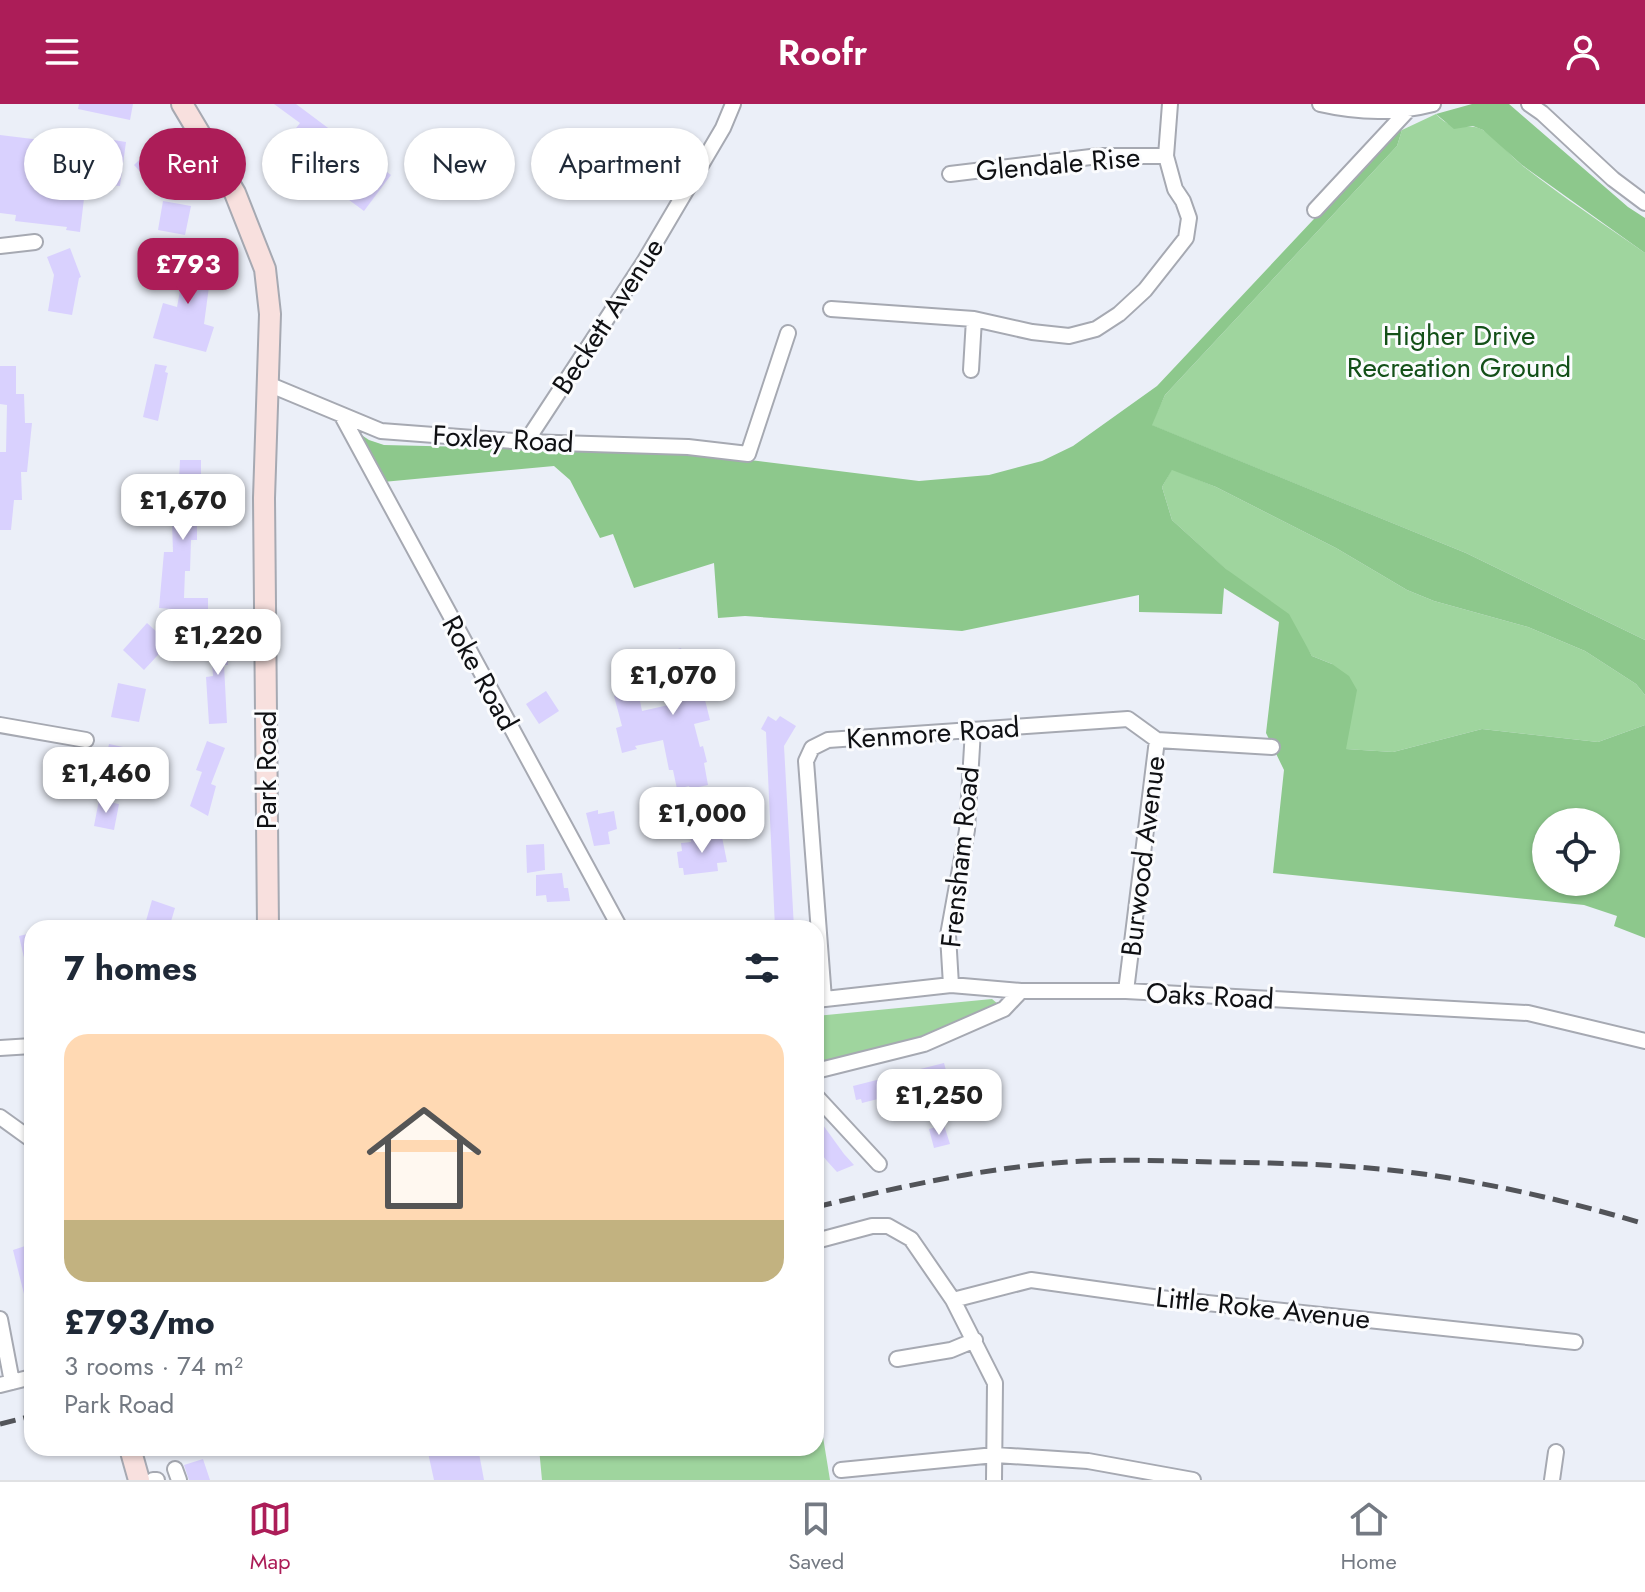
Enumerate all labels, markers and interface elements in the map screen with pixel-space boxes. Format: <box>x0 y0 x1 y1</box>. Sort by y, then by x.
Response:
text: Roofr <box>778 26 867 78</box>
icon: menu <box>40 30 84 74</box>
icon: person <box>1561 30 1605 74</box>
chip: Buy <box>24 128 123 200</box>
chip: Rent <box>139 128 246 200</box>
chip: Filters <box>262 128 388 200</box>
chip: New <box>404 128 515 200</box>
chip: Apartment <box>531 128 709 200</box>
street label: Glendale Rise <box>974 136 1142 192</box>
street label: Beckett Avenue <box>542 230 674 402</box>
pin: £793 <box>141 238 235 306</box>
text: £793 <box>155 245 221 283</box>
park label: Higher Drive Recreation Ground <box>1347 315 1571 388</box>
street label: Foxley Road <box>431 415 575 463</box>
pin: £1,670 <box>118 474 248 542</box>
text: £1,670 <box>139 481 227 519</box>
street label: Roke Road <box>432 608 528 738</box>
pin: £1,220 <box>153 609 283 677</box>
text: £1,220 <box>174 616 262 654</box>
pin: £1,070 <box>608 649 738 717</box>
text: £1,070 <box>629 656 717 694</box>
street label: Kenmore Road <box>845 706 1021 760</box>
street label: Park Road <box>246 711 287 829</box>
pin: £1,460 <box>41 747 171 815</box>
street label: Burwood Avenue <box>1110 753 1176 959</box>
text: £1,460 <box>61 754 151 792</box>
street label: Frensham Road <box>930 764 990 950</box>
pin: £1,000 <box>637 787 767 855</box>
text: £1,000 <box>657 794 747 832</box>
map controls <box>1532 808 1620 896</box>
button: locate <box>1532 808 1620 896</box>
text: 7 homes <box>64 944 197 993</box>
icon: filters <box>740 946 784 990</box>
street label: Oaks Road <box>1145 972 1275 1020</box>
pin: £1,250 <box>874 1069 1004 1137</box>
text: £1,250 <box>895 1076 983 1114</box>
icon: home <box>352 1086 496 1230</box>
street label: Little Roke Avenue <box>1154 1276 1372 1340</box>
text: £793/mo <box>64 1298 215 1347</box>
text: 3 rooms · 74 m² <box>64 1347 243 1385</box>
text: Park Road <box>64 1385 174 1423</box>
tab: Map <box>248 1497 292 1577</box>
tab: Saved <box>788 1497 844 1577</box>
tab: Home <box>1341 1497 1397 1577</box>

